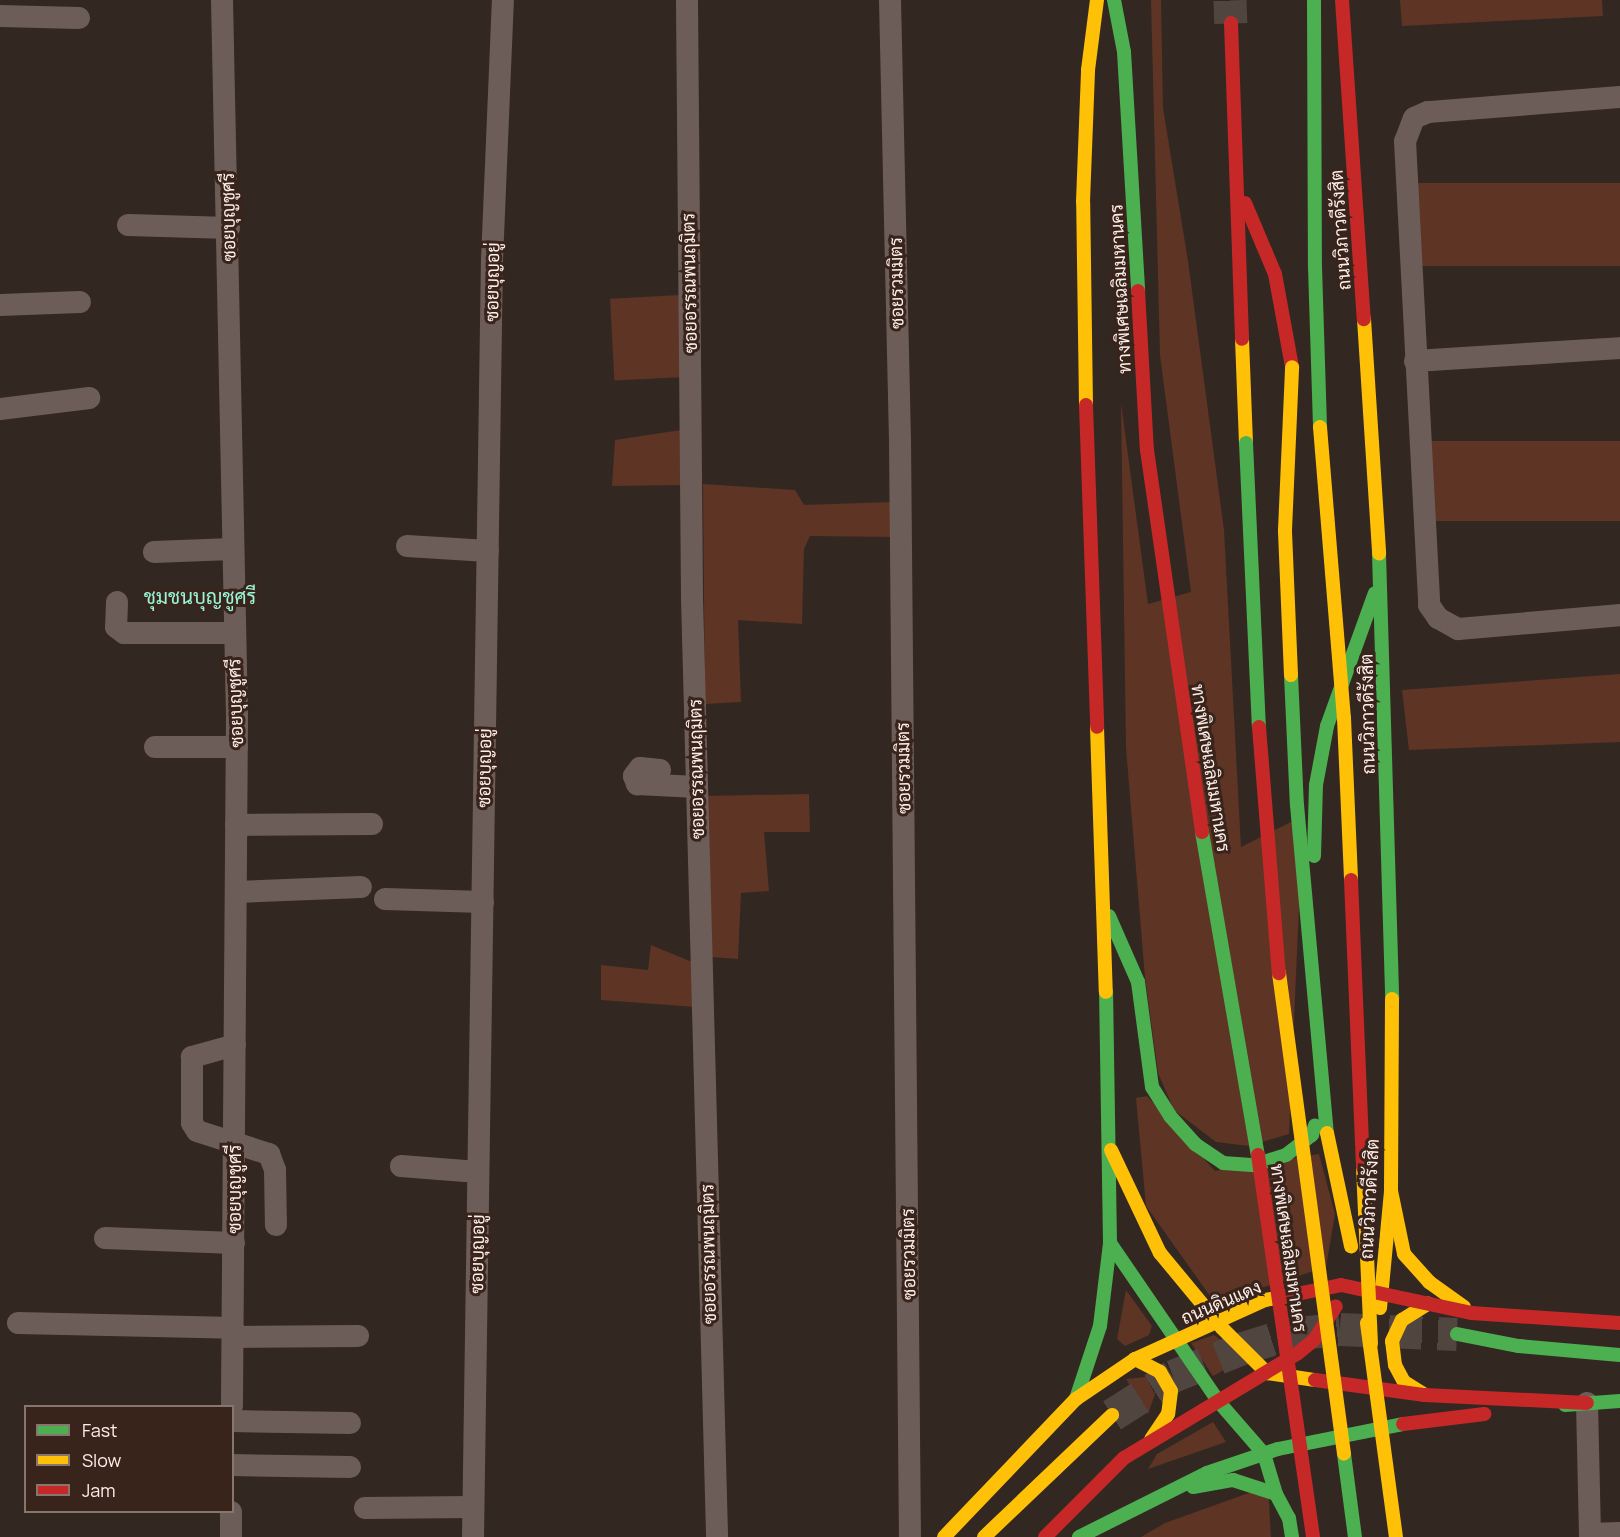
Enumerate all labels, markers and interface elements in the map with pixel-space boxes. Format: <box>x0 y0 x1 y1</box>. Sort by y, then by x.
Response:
street label: ถนนวิภาวดีรังสิต <box>1325 169 1355 291</box>
street label: ซอยบุญชูศรี <box>216 172 240 262</box>
street label: ทางพิเศษเฉลิมมหานคร <box>1105 204 1135 374</box>
street label: ซอยอรรณพนฤมิตร <box>677 213 701 353</box>
street label: ซอยรวมมิตร <box>884 237 908 329</box>
street label: ซอยบุญอยู่ <box>481 242 503 322</box>
district label: ชุมชนบุญชูศรี <box>144 584 256 608</box>
street label: ถนนวิภาวดีรังสิต <box>1355 654 1379 774</box>
street label: ซอยบุญชูศรี <box>223 658 247 748</box>
street label: ทางพิเศษเฉลิมมหานคร <box>1187 682 1235 854</box>
street label: ซอยอรรณพนฤมิตร <box>684 699 708 839</box>
street label: ซอยรวมมิตร <box>891 722 915 814</box>
street label: ซอยบุญอยู่ <box>473 728 495 808</box>
street label: ถนนวิภาวดีรังสิต <box>1355 1138 1383 1260</box>
street label: ซอยบุญชูศรี <box>223 1145 245 1233</box>
street label: ทางพิเศษเฉลิมมหานคร <box>1266 1162 1312 1334</box>
street label: ซอยอรรณพนฤมิตร <box>696 1184 720 1324</box>
street label: ซอยรวมมิตร <box>896 1208 920 1300</box>
street label: ซอยบุญอยู่ <box>466 1214 488 1294</box>
street label: ถนนดินแดง <box>1178 1275 1264 1329</box>
legend <box>24 1405 234 1513</box>
text: Fast <box>82 1418 117 1442</box>
text: Slow <box>82 1448 121 1472</box>
text: Jam <box>82 1478 116 1502</box>

